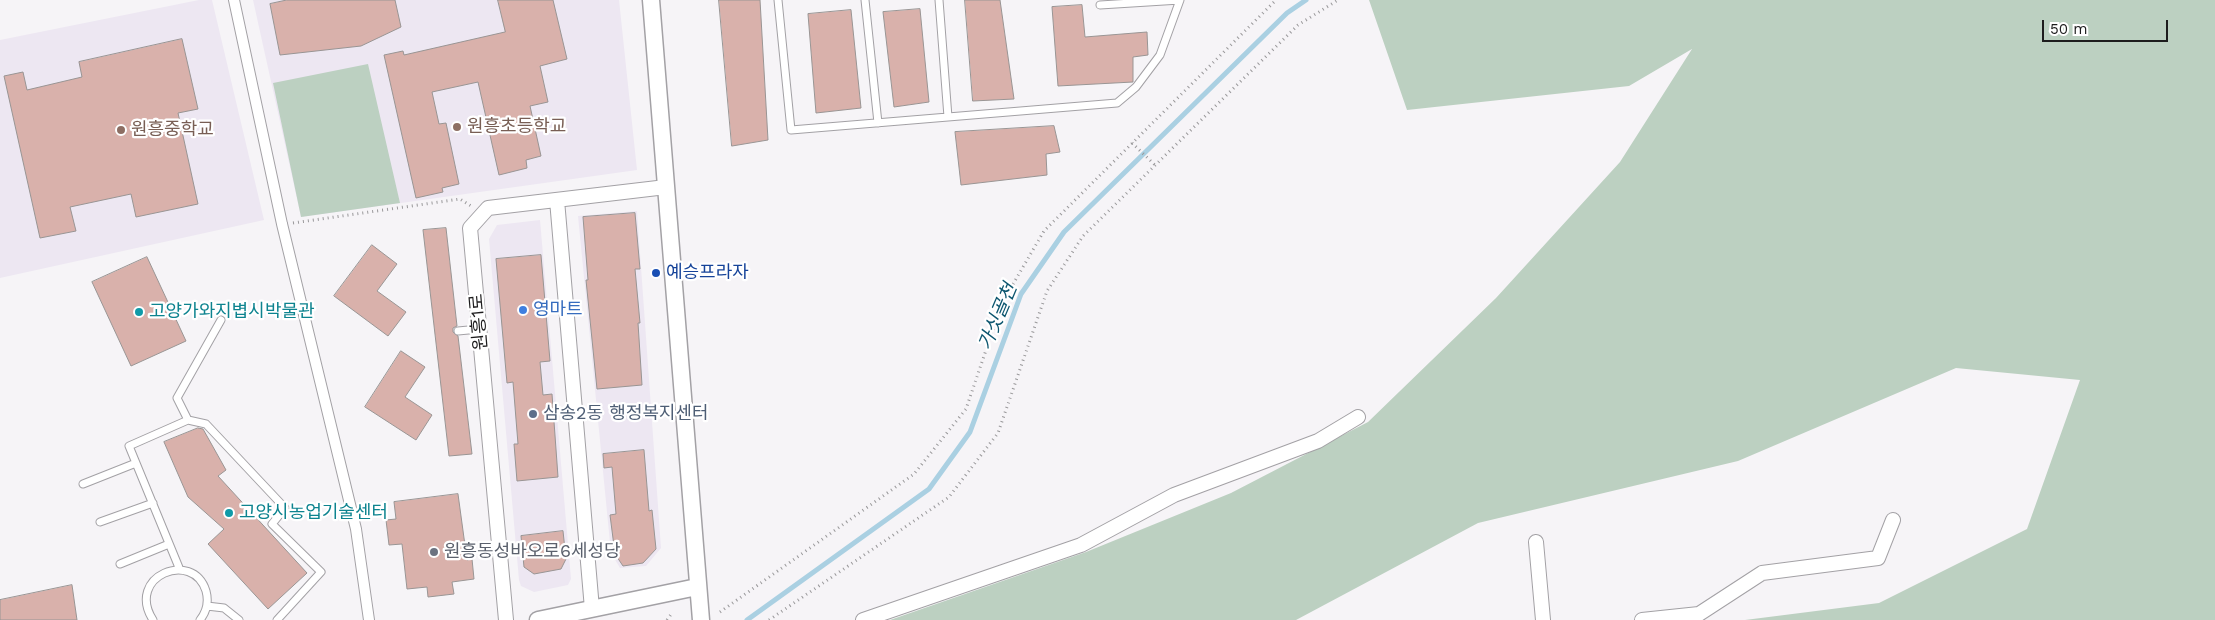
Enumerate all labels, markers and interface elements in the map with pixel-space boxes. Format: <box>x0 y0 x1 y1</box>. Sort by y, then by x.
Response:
scale bar <box>2045 10 2171 42</box>
text: 50 m <box>2050 20 2087 38</box>
place label: 원흥초등학교 <box>467 116 566 138</box>
place label: 원흥중학교 <box>131 119 214 141</box>
marker: 원흥초등학교 <box>451 121 463 133</box>
marker: 원흥중학교 <box>115 124 127 136</box>
place label: 예승프라자 <box>666 262 749 284</box>
marker: 예승프라자 <box>650 267 662 279</box>
water label: 가싯골천 <box>974 280 1022 354</box>
street label: 원흥1로 <box>466 293 492 351</box>
place label: 영마트 <box>533 299 583 321</box>
place label: 고양가와지볍시박물관 <box>149 301 315 323</box>
marker: 영마트 <box>517 304 529 316</box>
marker: 고양가와지볍시박물관 <box>133 306 145 318</box>
place label: 삼송2동 행정복지센터 <box>543 403 709 425</box>
marker: 삼송2동 행정복지센터 <box>527 408 539 420</box>
place label: 고양시농업기술센터 <box>239 502 388 524</box>
marker: 고양시농업기술센터 <box>223 507 235 519</box>
place label: 원흥동성바오로6세성당 <box>444 541 621 563</box>
marker: 원흥동성바오로6세성당 <box>428 546 440 558</box>

